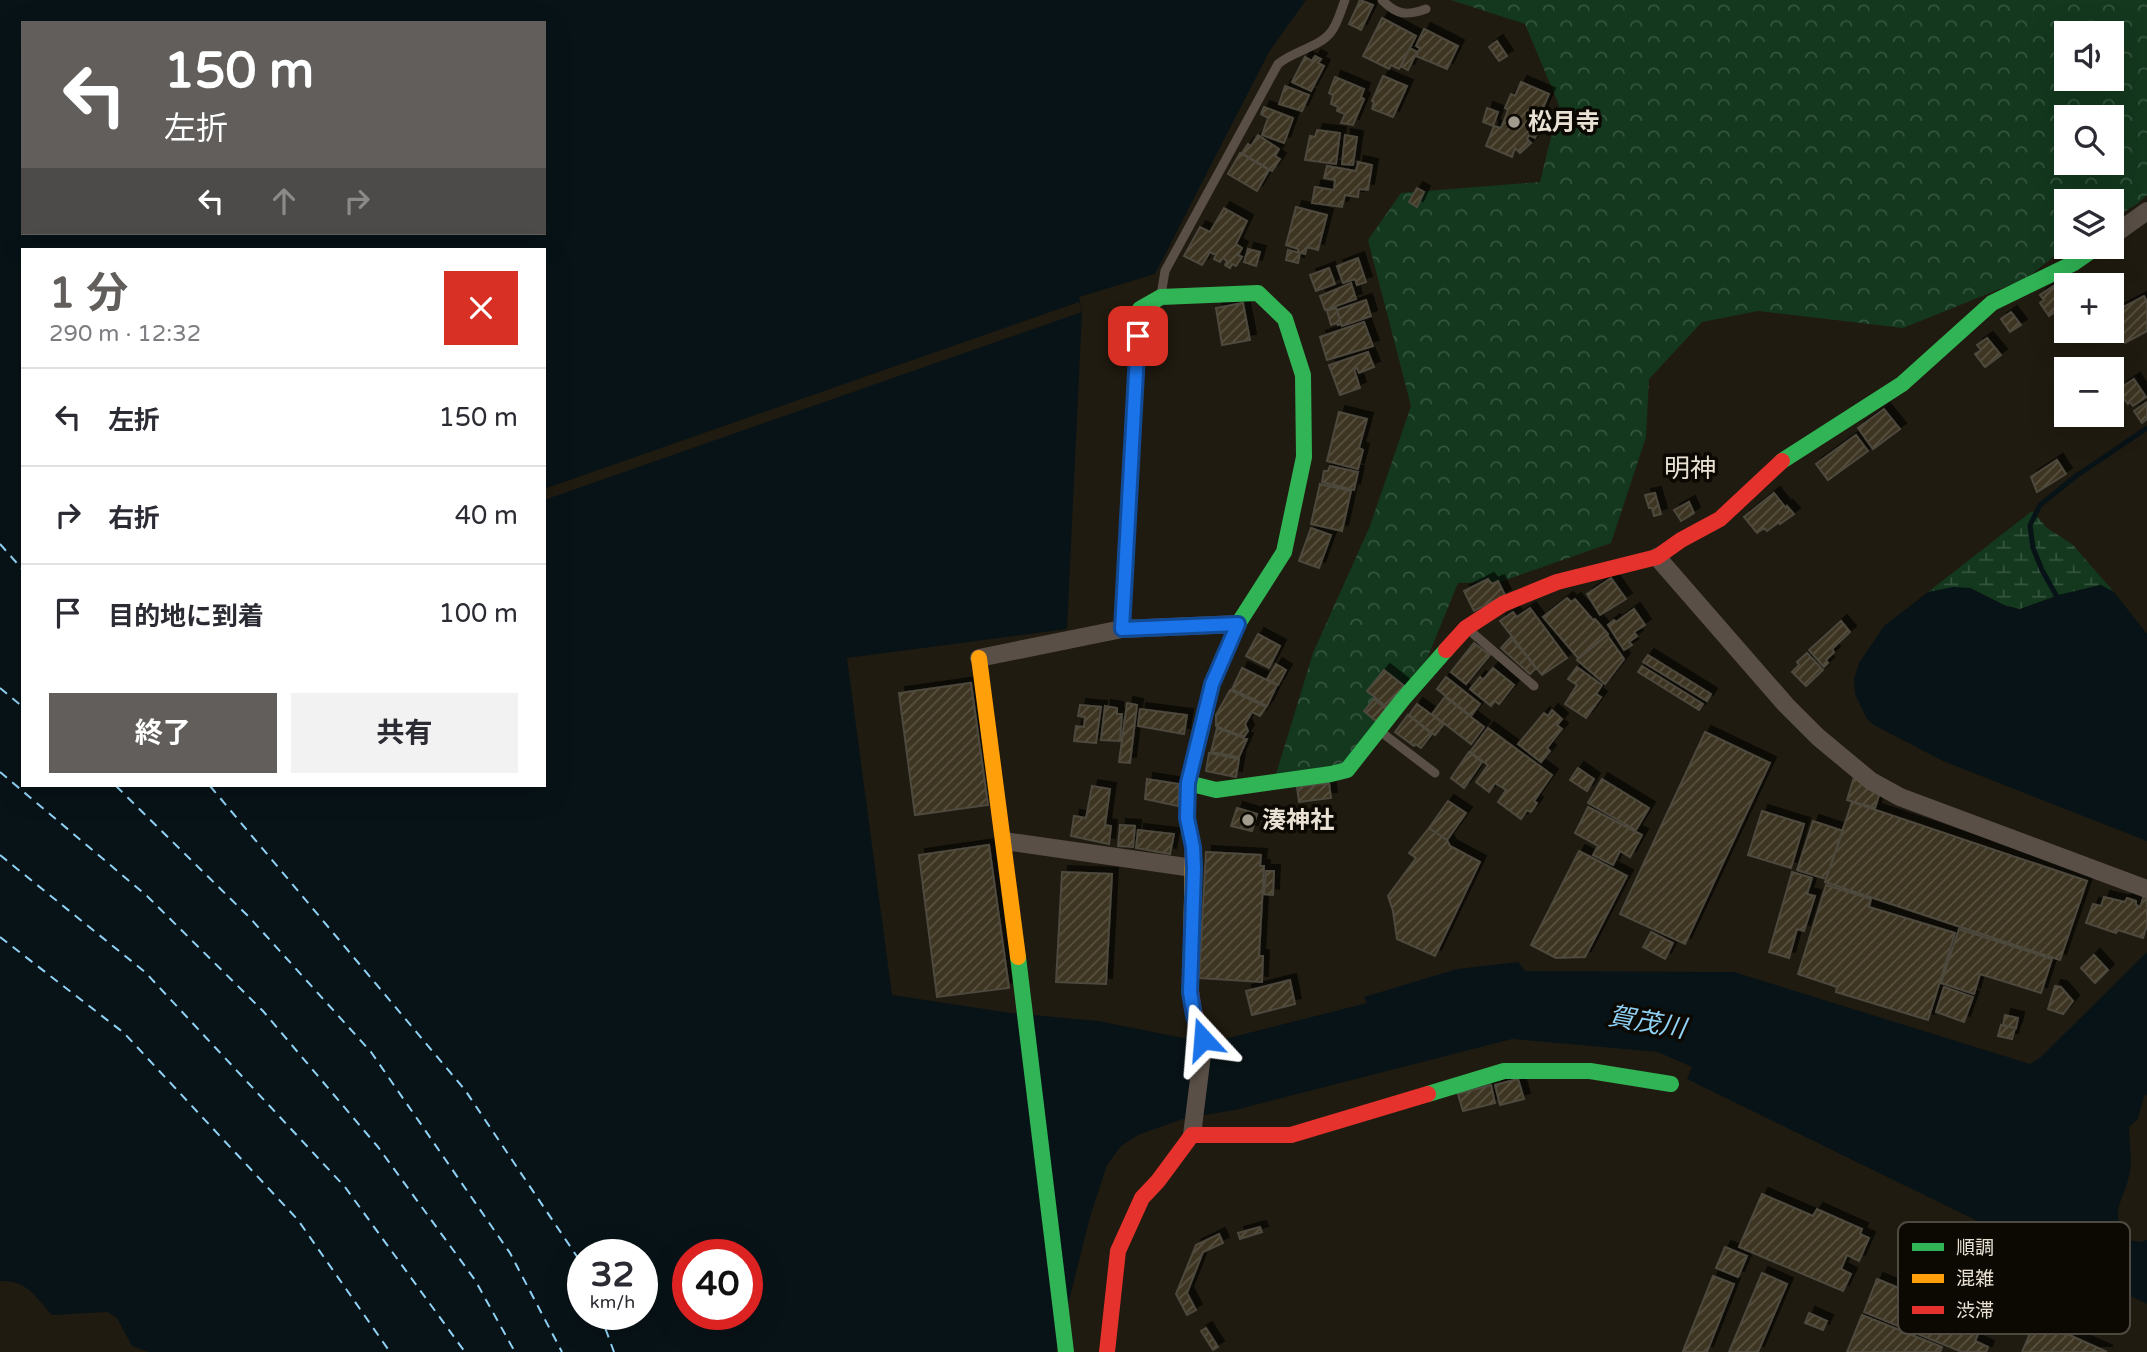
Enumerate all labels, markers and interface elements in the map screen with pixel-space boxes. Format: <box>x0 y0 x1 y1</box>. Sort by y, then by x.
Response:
map controls <box>2054 21 2124 427</box>
button: sound <box>2054 21 2124 91</box>
text: 150 m <box>164 42 314 101</box>
icon: left <box>49 49 140 140</box>
button: search <box>2054 105 2124 175</box>
place label: 松月寺 <box>1528 108 1600 137</box>
text: 左折 <box>164 110 228 148</box>
marker: 松月寺 <box>1506 114 1522 130</box>
icon: left <box>192 182 230 220</box>
icon: ahead <box>265 182 303 220</box>
icon: right <box>338 182 376 220</box>
button: layers <box>2054 189 2124 259</box>
text: 1 分 <box>49 268 128 319</box>
button: close <box>444 271 518 345</box>
button: + <box>2054 273 2124 343</box>
pin <box>1108 306 1168 366</box>
icon: arrive <box>1119 317 1157 355</box>
text: 290 m · 12:32 <box>49 320 201 348</box>
button: − <box>2054 357 2124 427</box>
icon: left <box>49 398 87 436</box>
text: 150 m <box>438 402 518 433</box>
text: 左折 <box>108 405 160 436</box>
district label: 明神 <box>1664 453 1716 484</box>
icon: right <box>49 496 87 534</box>
text: 40 m <box>455 500 518 531</box>
text: 右折 <box>108 503 160 534</box>
icon: arrive <box>49 594 87 632</box>
text: 100 m <box>438 598 518 629</box>
text: 目的地に到着 <box>108 601 264 632</box>
button: 終了 <box>49 693 277 773</box>
button: 共有 <box>291 693 518 773</box>
place label: 湊神社 <box>1262 806 1334 835</box>
marker: 湊神社 <box>1240 812 1256 828</box>
water label: 賀茂川 <box>1606 1000 1691 1045</box>
position arrow <box>1166 1002 1240 1076</box>
legend <box>1898 1222 2130 1334</box>
text: 順調 <box>1956 1237 1994 1259</box>
speed limit sign: 40 <box>672 1239 763 1330</box>
text: 32 <box>591 1254 634 1296</box>
text: 混雑 <box>1956 1268 1994 1290</box>
text: km/h <box>590 1291 635 1313</box>
text: 渋滞 <box>1956 1300 1994 1322</box>

